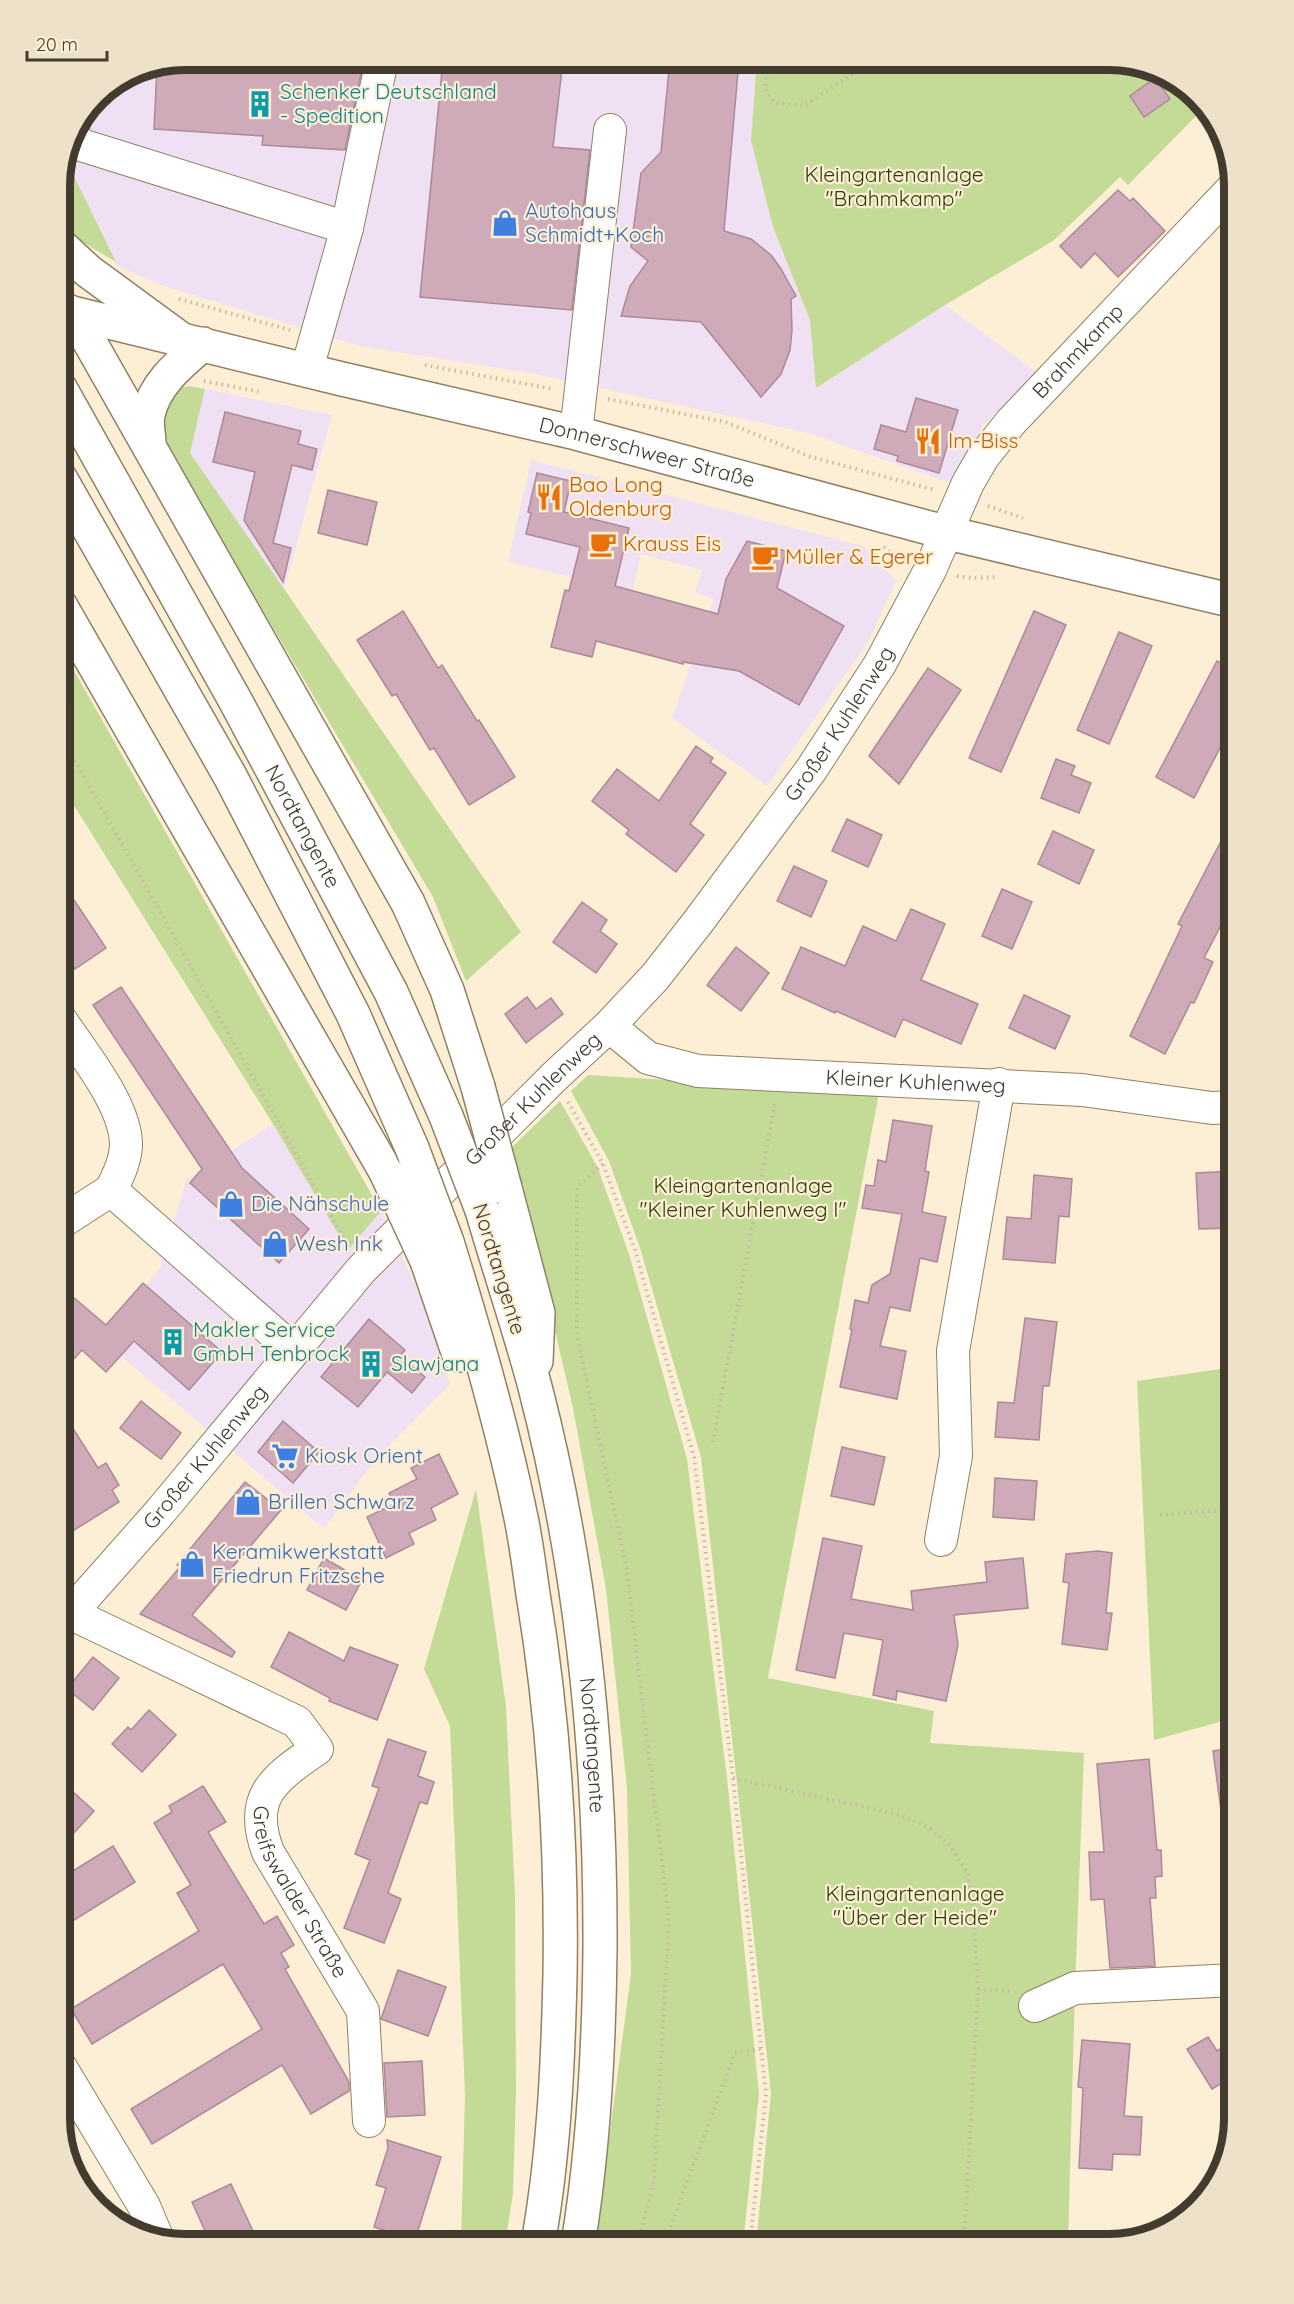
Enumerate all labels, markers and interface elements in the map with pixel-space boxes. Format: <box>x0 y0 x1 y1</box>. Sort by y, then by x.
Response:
scale bar <box>27 24 106 62</box>
text: 20 m <box>36 33 78 56</box>
place label: Schenker Deutschland - Spedition <box>280 78 497 128</box>
building icon: Schenker Deutschland - Spedition <box>245 89 275 119</box>
park label: Kleingartenanlage "Brahmkamp" <box>804 161 984 211</box>
place label: Autohaus Schmidt+Koch <box>525 197 664 247</box>
shop icon: Autohaus Schmidt+Koch <box>490 208 520 238</box>
street label: Brahmkamp <box>1026 298 1128 404</box>
street label: Donnerschweer Straße <box>537 411 758 493</box>
restaurant icon: Im-Biss <box>913 426 943 456</box>
place label: Im-Biss <box>948 427 1018 453</box>
place label: Bao Long Oldenburg <box>569 471 672 521</box>
restaurant icon: Bao Long Oldenburg <box>534 482 564 512</box>
cafe icon: Krauss Eis <box>588 529 618 559</box>
place label: Krauss Eis <box>623 530 721 556</box>
cafe icon: Müller & Egerer <box>750 542 780 572</box>
place label: Müller & Egerer <box>785 543 933 569</box>
street label: Großer Kuhlenweg <box>778 642 899 806</box>
street label: Nordtangente <box>260 760 347 892</box>
street label: Großer Kuhlenweg <box>459 1026 606 1171</box>
street label: Kleiner Kuhlenweg <box>825 1063 1006 1098</box>
park label: Kleingartenanlage "Kleiner Kuhlenweg I" <box>639 1172 847 1222</box>
shop icon: Die Nähschule <box>216 1189 246 1219</box>
place label: Die Nähschule <box>251 1190 389 1216</box>
street label: Nordtangente <box>468 1200 532 1337</box>
shop icon: Wesh Ink <box>260 1229 290 1259</box>
place label: Wesh Ink <box>295 1230 383 1256</box>
place label: Makler Service GmbH Tenbrock <box>193 1316 350 1366</box>
building icon: Makler Service GmbH Tenbrock <box>158 1327 188 1357</box>
building icon: Slawjana <box>356 1349 386 1379</box>
place label: Slawjana <box>391 1350 479 1376</box>
street label: Großer Kuhlenweg <box>137 1379 272 1534</box>
supermarket icon: Kiosk Orient <box>270 1441 300 1471</box>
place label: Kiosk Orient <box>305 1442 423 1468</box>
shop icon: Brillen Schwarz <box>233 1487 263 1517</box>
place label: Brillen Schwarz <box>268 1488 415 1514</box>
place label: Keramikwerkstatt Friedrun Fritzsche <box>212 1538 385 1588</box>
shop icon: Keramikwerkstatt Friedrun Fritzsche <box>177 1549 207 1579</box>
street label: Nordtangente <box>575 1676 611 1814</box>
street label: Greifswalder Straße <box>248 1805 354 1982</box>
park label: Kleingartenanlage "Über der Heide" <box>825 1880 1005 1930</box>

